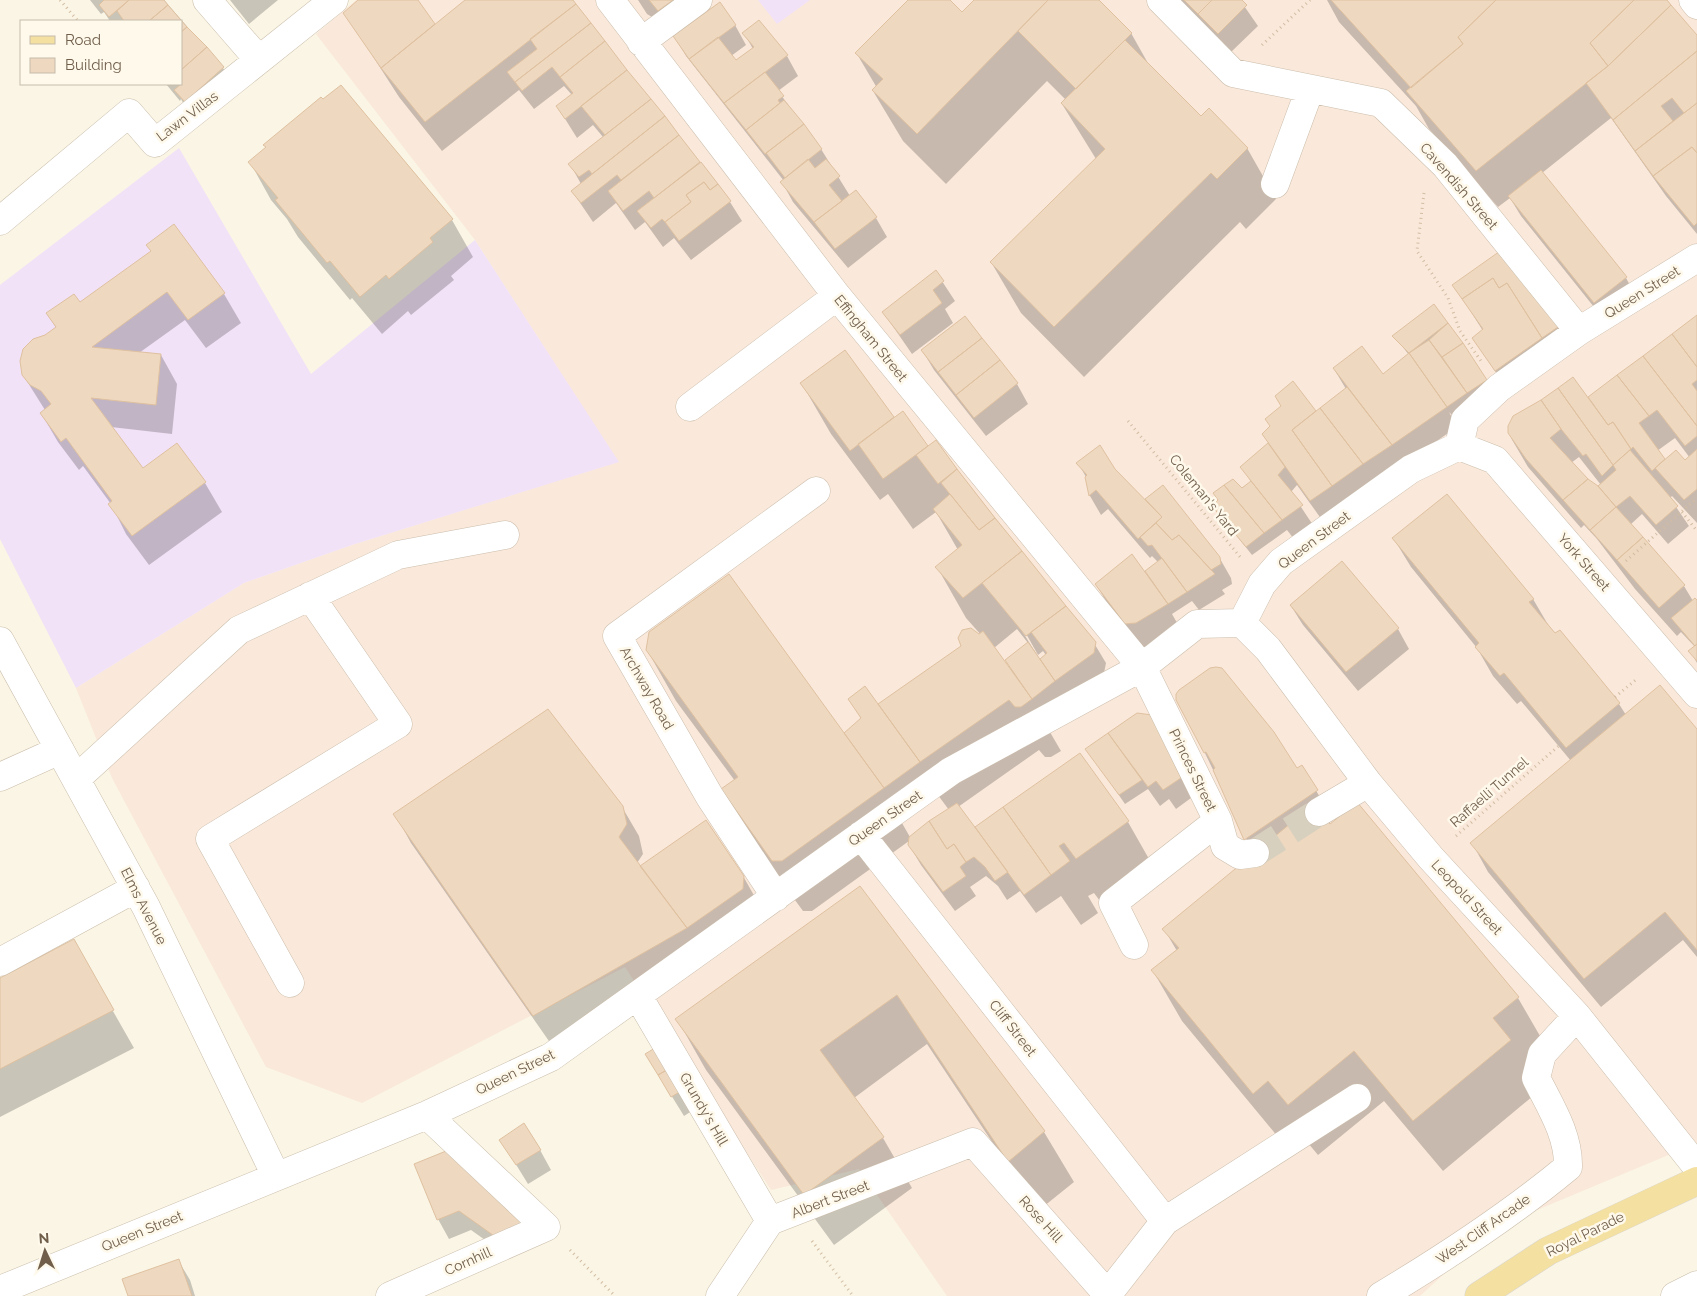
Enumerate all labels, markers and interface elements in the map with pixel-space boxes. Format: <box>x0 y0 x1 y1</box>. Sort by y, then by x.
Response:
legend <box>20 20 182 85</box>
text: Road <box>65 31 101 49</box>
text: Building <box>65 56 122 74</box>
street label: Lawn Villas <box>153 88 221 144</box>
street label: Cavendish Street <box>1417 139 1501 233</box>
street label: Queen Street <box>1601 262 1683 322</box>
street label: Effingham Street <box>831 292 911 385</box>
street label: Coleman's Yard <box>1166 451 1242 539</box>
street label: Queen Street <box>1275 508 1353 572</box>
street label: York Street <box>1555 530 1613 594</box>
street label: Archway Road <box>617 644 677 732</box>
street label: Princes Street <box>1166 726 1220 814</box>
street label: Raffaelli Tunnel <box>1447 754 1532 830</box>
street label: Queen Street <box>845 787 925 849</box>
street label: Leopold Street <box>1428 856 1506 938</box>
street label: Elms Avenue <box>118 865 170 947</box>
street label: Cliff Street <box>986 997 1040 1059</box>
street label: Queen Street <box>473 1046 557 1098</box>
street label: Grundy's Hill <box>677 1070 731 1149</box>
street label: Albert Street <box>789 1177 871 1221</box>
street label: West Cliff Arcade <box>1433 1191 1533 1267</box>
street label: Rose Hill <box>1016 1193 1066 1246</box>
street label: Queen Street <box>99 1207 185 1254</box>
street label: Royal Parade <box>1543 1208 1627 1260</box>
north arrow <box>20 1226 70 1276</box>
text: N <box>38 1230 50 1246</box>
street label: Cornhill <box>442 1243 494 1278</box>

